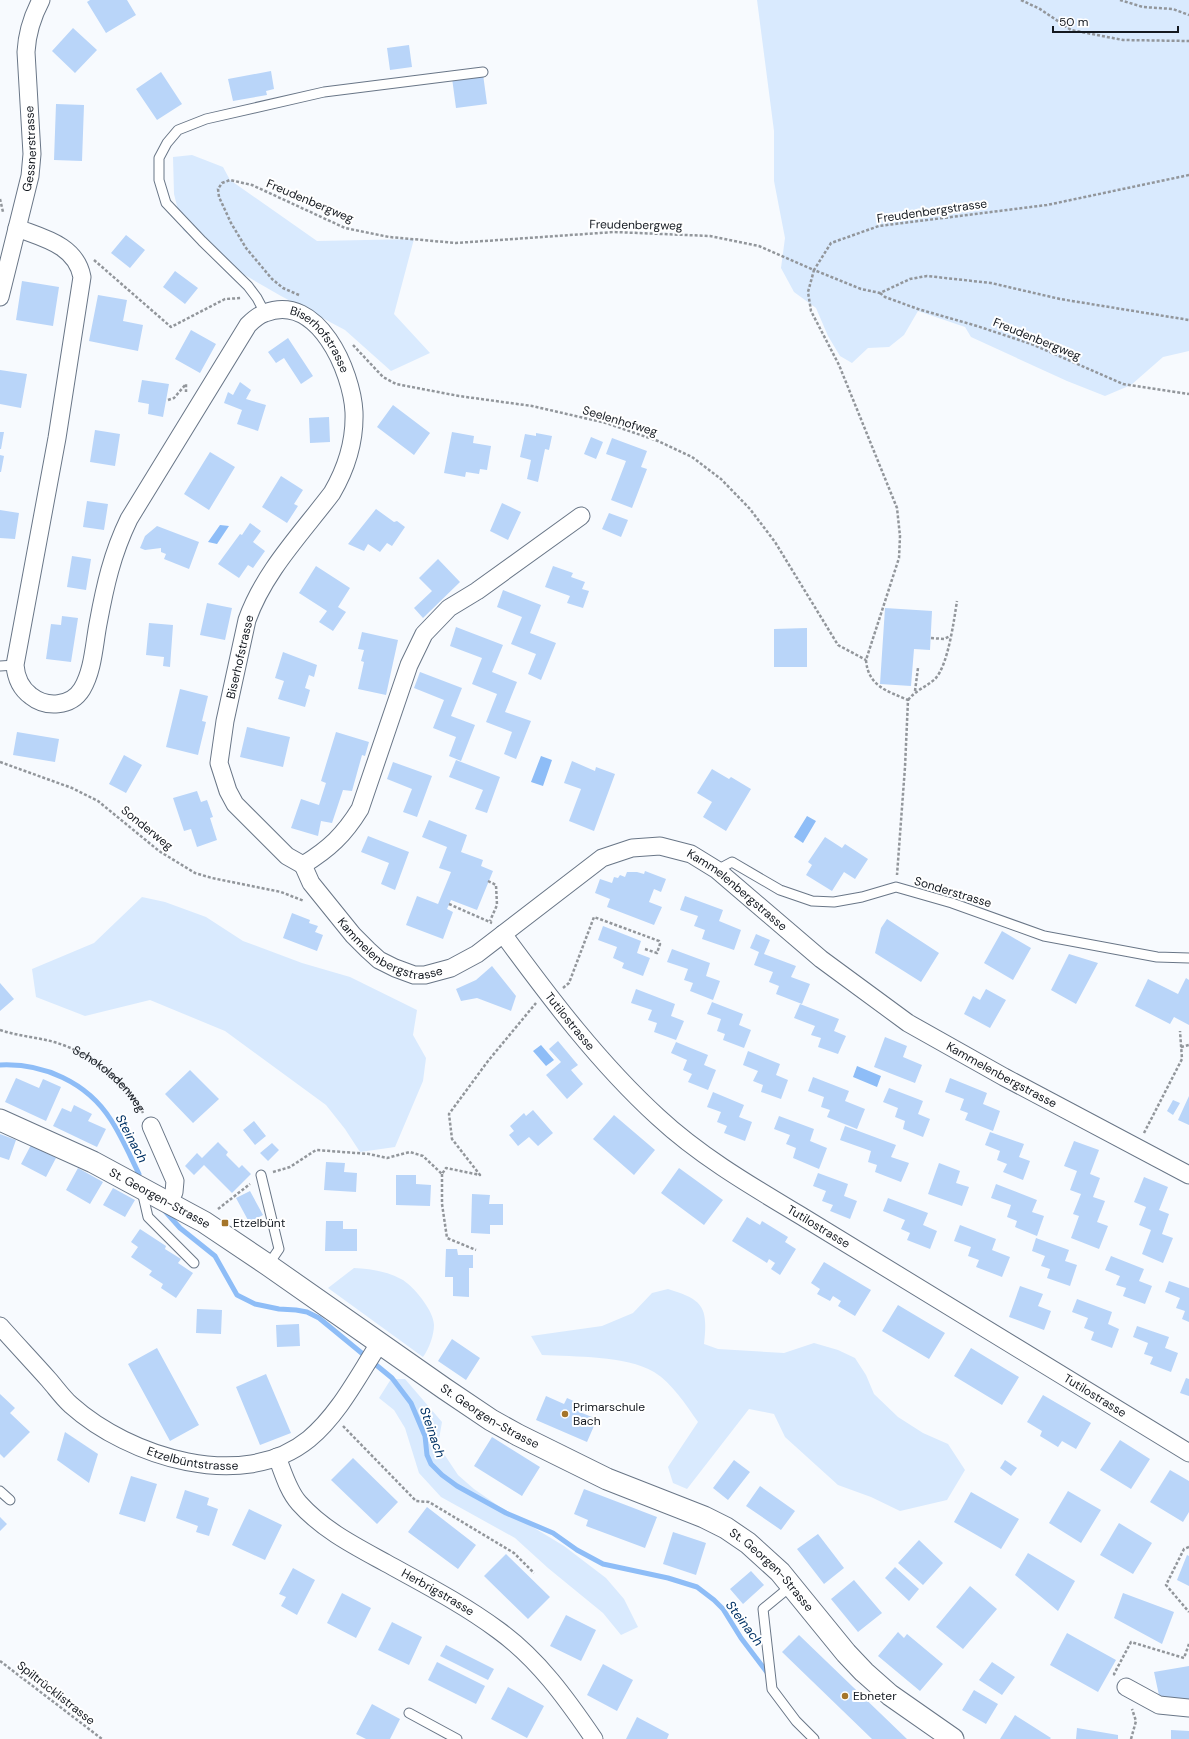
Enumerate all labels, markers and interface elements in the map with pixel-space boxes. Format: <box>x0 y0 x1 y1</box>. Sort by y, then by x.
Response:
scale bar <box>1053 8 1178 34</box>
text: 50 m <box>1059 14 1088 30</box>
street label: Gessnerstrasse <box>18 105 40 193</box>
street label: Freudenbergweg <box>264 175 356 227</box>
street label: Freudenbergstrasse <box>876 195 988 227</box>
street label: Freudenbergweg <box>589 216 683 234</box>
street label: Biserhofstrasse <box>288 303 353 375</box>
street label: Freudenbergweg <box>991 314 1084 364</box>
street label: Seelenhofweg <box>581 402 660 440</box>
street label: Biserhofstrasse <box>223 613 257 700</box>
street label: Sonderweg <box>118 802 176 854</box>
street label: Kammelenbergstrasse <box>684 845 791 935</box>
street label: Sonderstrasse <box>912 873 994 911</box>
street label: Kammelenbergstrasse <box>334 914 445 983</box>
street label: Tutilostrasse <box>541 989 599 1054</box>
street label: Kammelenbergstrasse <box>944 1038 1060 1112</box>
street label: Schokoladenweg <box>70 1042 149 1115</box>
water label: Steinach <box>112 1111 151 1165</box>
street label: St. Georgen-Strasse <box>106 1164 214 1232</box>
street label: Tutilostrasse <box>784 1201 853 1252</box>
place label: Etzelbünt <box>233 1215 286 1231</box>
marker: Etzelbünt <box>220 1218 230 1228</box>
street label: Tutilostrasse <box>1061 1370 1130 1421</box>
street label: St. Georgen-Strasse <box>437 1380 542 1452</box>
place label: Primarschule Bach <box>573 1399 645 1429</box>
water label: Steinach <box>416 1405 449 1460</box>
marker: Primarschule Bach <box>560 1409 570 1419</box>
street label: Etzelbüntstrasse <box>145 1443 239 1474</box>
street label: St. Georgen-Strasse <box>726 1525 817 1615</box>
street label: Herbrigstrasse <box>399 1565 477 1620</box>
water label: Steinach <box>722 1597 767 1649</box>
street label: Spiltrücklistrasse <box>14 1658 98 1729</box>
place label: Ebneter <box>853 1688 897 1704</box>
marker: Ebneter <box>840 1691 850 1701</box>

